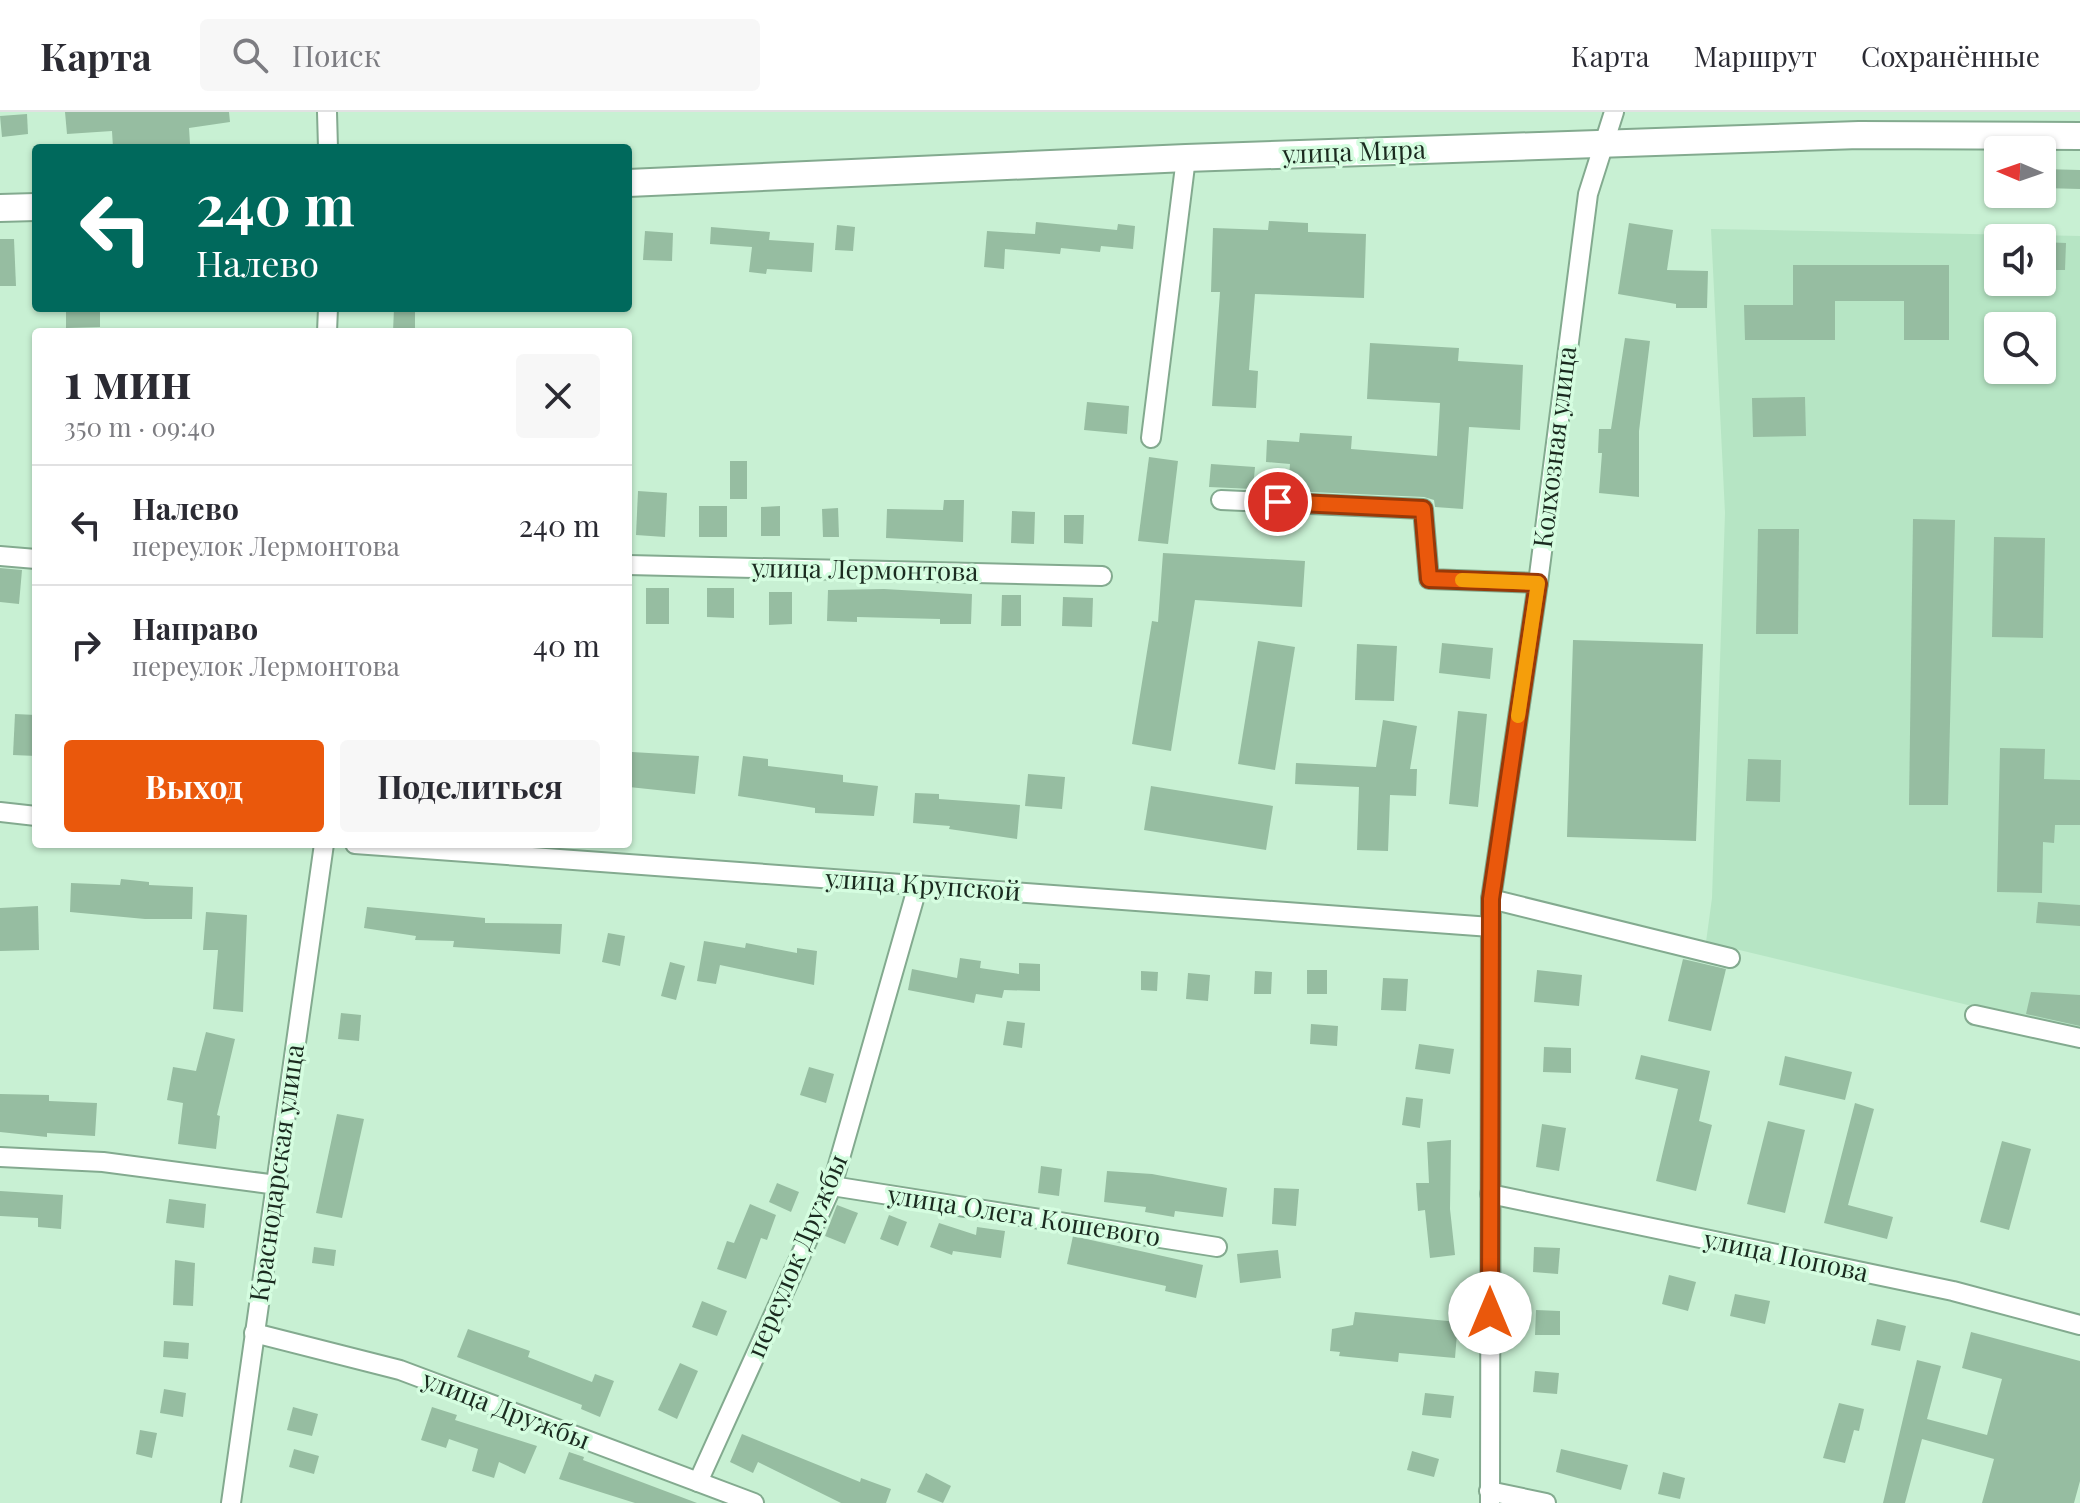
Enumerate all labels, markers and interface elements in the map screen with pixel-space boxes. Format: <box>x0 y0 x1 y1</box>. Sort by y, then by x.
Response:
search box <box>200 19 760 91</box>
text: Карта <box>40 30 152 81</box>
icon: search <box>228 33 272 77</box>
text: Поиск <box>292 35 381 75</box>
text: Карта <box>1571 37 1649 74</box>
text: Маршрут <box>1693 37 1817 74</box>
text: Сохранённые <box>1861 37 2040 74</box>
street label: улица Мира <box>1281 131 1426 171</box>
north arrow <box>1984 136 2056 208</box>
map controls <box>1984 136 2056 384</box>
text: 240 m <box>196 166 355 241</box>
icon: left <box>64 176 168 280</box>
button: sound <box>1984 224 2056 296</box>
text: Налево <box>196 238 319 286</box>
button: search <box>1984 312 2056 384</box>
street label: Колхозная улица <box>1524 344 1583 550</box>
text: 1 мин <box>64 347 191 411</box>
button: close <box>516 354 600 438</box>
text: 350 m · 09:40 <box>64 409 216 444</box>
pin <box>1244 468 1312 536</box>
icon: arrive <box>1256 480 1300 524</box>
text: Налево <box>132 488 239 528</box>
icon: left <box>64 503 108 547</box>
text: 240 m <box>519 505 600 545</box>
text: переулок Лермонтова <box>132 528 400 563</box>
street label: улица Лермонтова <box>750 549 979 588</box>
text: Направо <box>132 608 258 648</box>
icon: right <box>64 623 108 667</box>
text: 40 m <box>533 625 600 665</box>
text: переулок Лермонтова <box>132 648 400 683</box>
button: Выход <box>64 740 324 832</box>
button: Поделиться <box>340 740 600 832</box>
street label: улица Крупской <box>823 859 1022 908</box>
street label: Краснодарская улица <box>240 1042 311 1304</box>
street label: переулок Дружбы <box>737 1148 854 1363</box>
street label: улица Олега Кошевого <box>884 1176 1163 1253</box>
street label: улица Попова <box>1700 1220 1872 1289</box>
position arrow <box>1448 1271 1532 1355</box>
street label: улица Дружбы <box>417 1360 595 1457</box>

